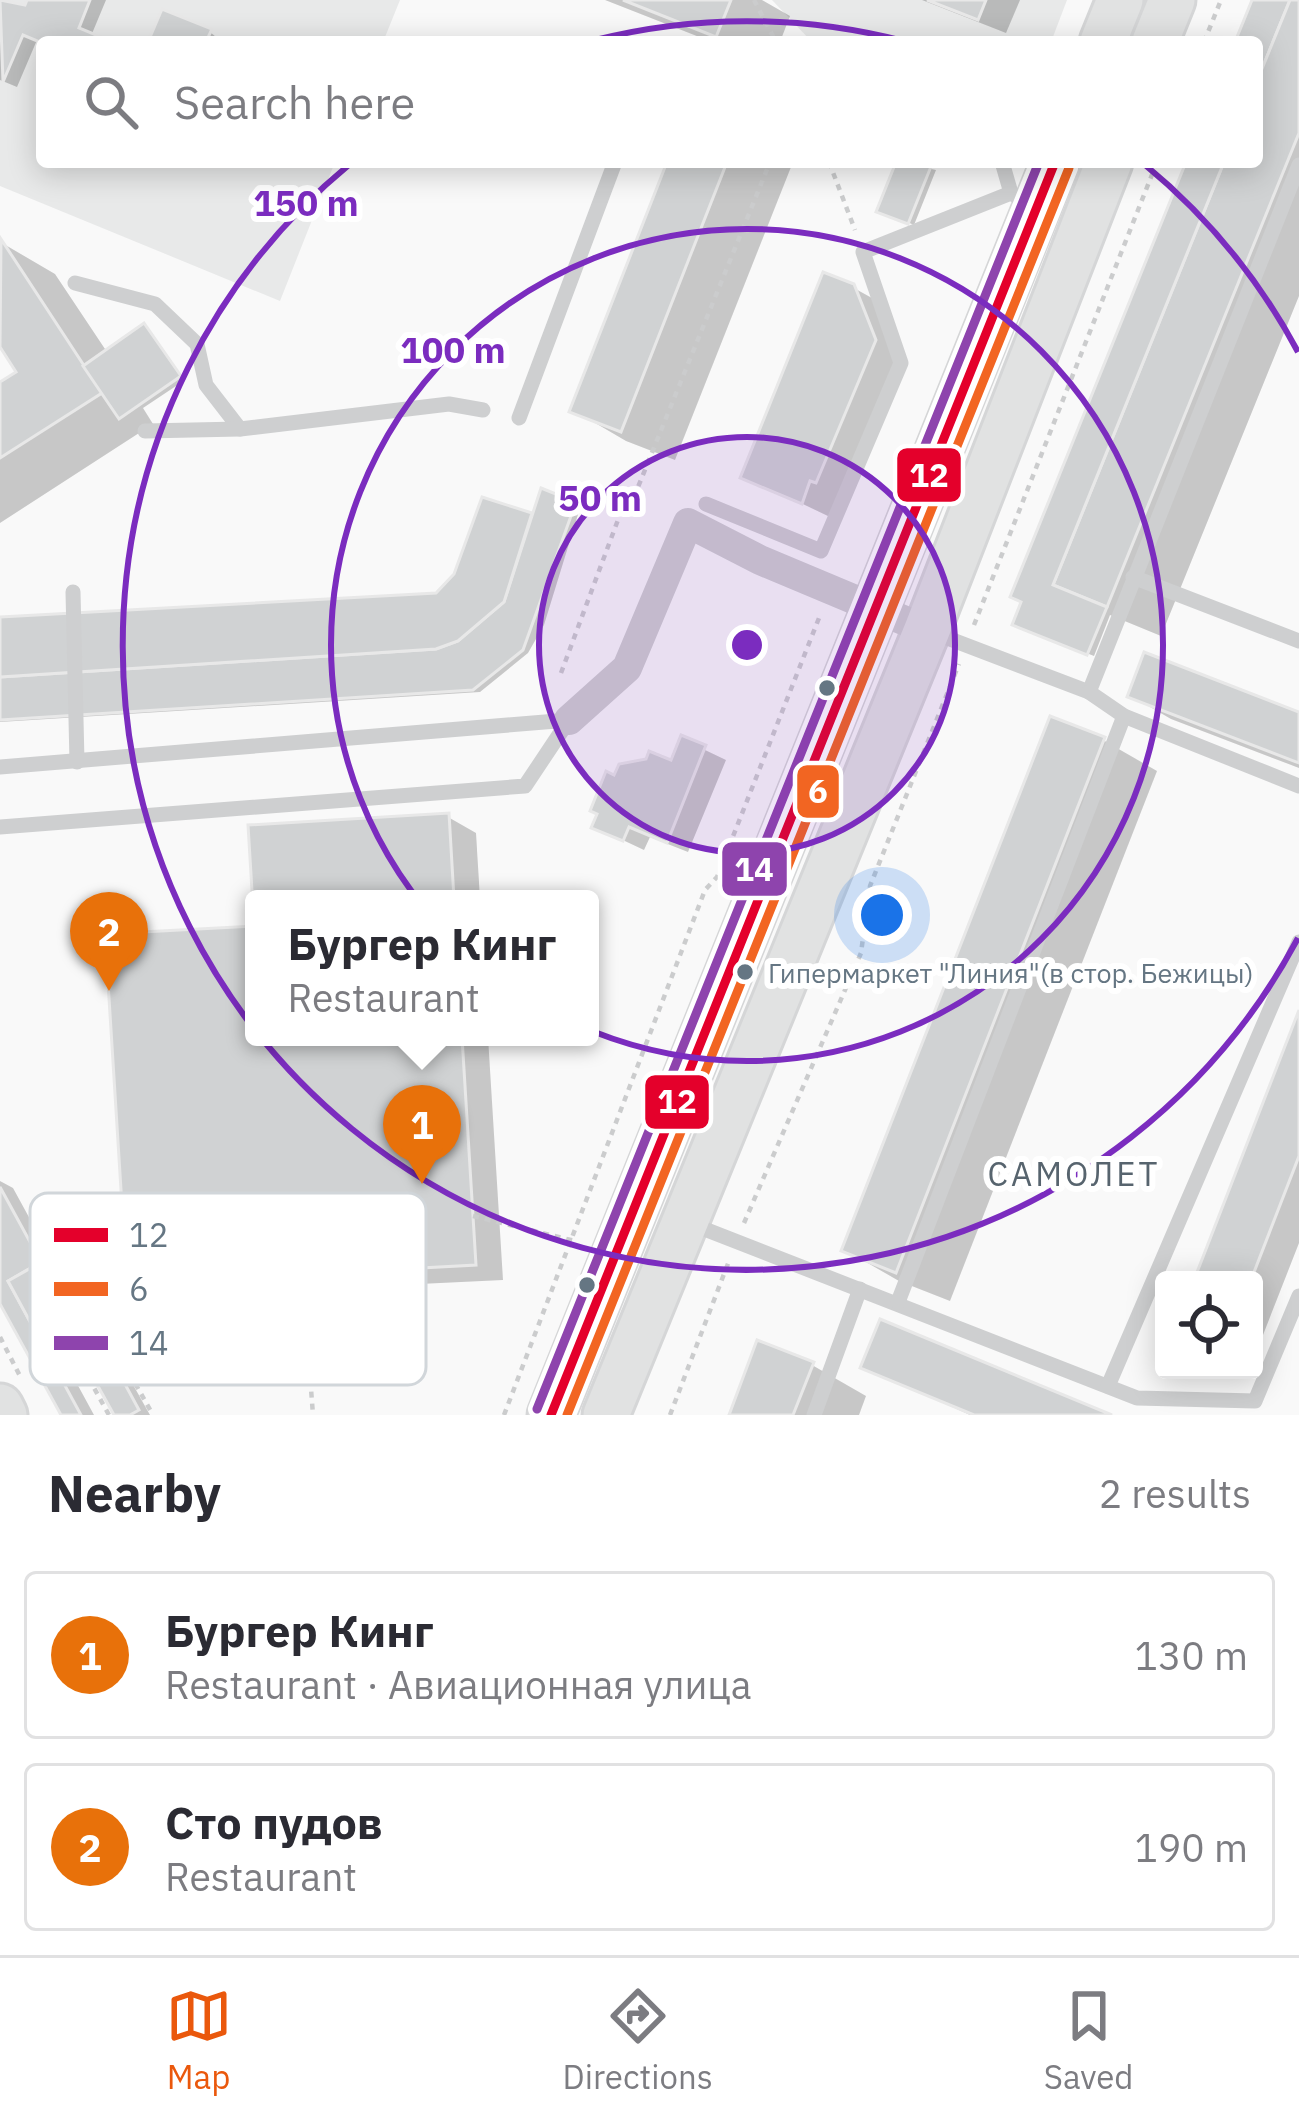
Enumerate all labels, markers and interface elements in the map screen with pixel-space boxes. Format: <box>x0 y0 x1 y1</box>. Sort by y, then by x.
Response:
search box <box>36 36 1263 168</box>
icon: search <box>78 69 144 135</box>
text: Search here <box>174 73 415 131</box>
text: 150 m <box>253 179 359 226</box>
text: 100 m <box>400 326 506 373</box>
line badge: 12 <box>895 446 963 504</box>
text: 12 <box>909 453 949 496</box>
text: 50 m <box>558 474 642 521</box>
centre of rings <box>726 624 768 666</box>
unlabelled marker <box>816 677 838 699</box>
line badge: 6 <box>795 763 841 820</box>
text: 6 <box>808 769 828 812</box>
line badge: 14 <box>720 840 789 898</box>
text: 14 <box>734 847 774 890</box>
your location <box>852 885 912 945</box>
popup <box>245 890 599 1046</box>
pin: 2 <box>70 892 148 991</box>
text: Бургер Кинг <box>288 914 556 972</box>
place label: Гипермаркет "Линия"(в стор. Бежицы) <box>768 955 1254 990</box>
marker: Гипермаркет "Линия"(в стор. Бежицы) <box>734 961 756 983</box>
text: Restaurant <box>288 972 480 1023</box>
line badge: 12 <box>643 1073 711 1131</box>
text: 12 <box>657 1079 697 1122</box>
pin: 1 <box>383 1085 461 1184</box>
district label: САМОЛЕТ <box>988 1152 1160 1195</box>
legend <box>30 1193 426 1385</box>
text: 12 <box>129 1213 169 1256</box>
text: 6 <box>129 1267 149 1310</box>
map controls <box>1155 1271 1263 1379</box>
button: locate <box>1155 1271 1263 1379</box>
unlabelled marker <box>576 1274 598 1296</box>
text: 14 <box>129 1321 169 1364</box>
text: Nearby <box>48 1460 221 1526</box>
text: 2 results <box>1099 1468 1251 1519</box>
text: Бургер Кинг <box>165 1601 434 1659</box>
text: 1 <box>78 1630 102 1681</box>
text: 130 m <box>1135 1630 1248 1681</box>
text: Restaurant · Авиационная улица <box>165 1659 752 1710</box>
text: Сто пудов <box>165 1793 383 1851</box>
text: 2 <box>78 1822 102 1873</box>
text: 190 m <box>1135 1822 1248 1873</box>
text: Restaurant <box>165 1851 357 1902</box>
tab: Map <box>166 1983 232 2098</box>
tab: Directions <box>563 1983 713 2098</box>
tab: Saved <box>1044 1983 1133 2098</box>

